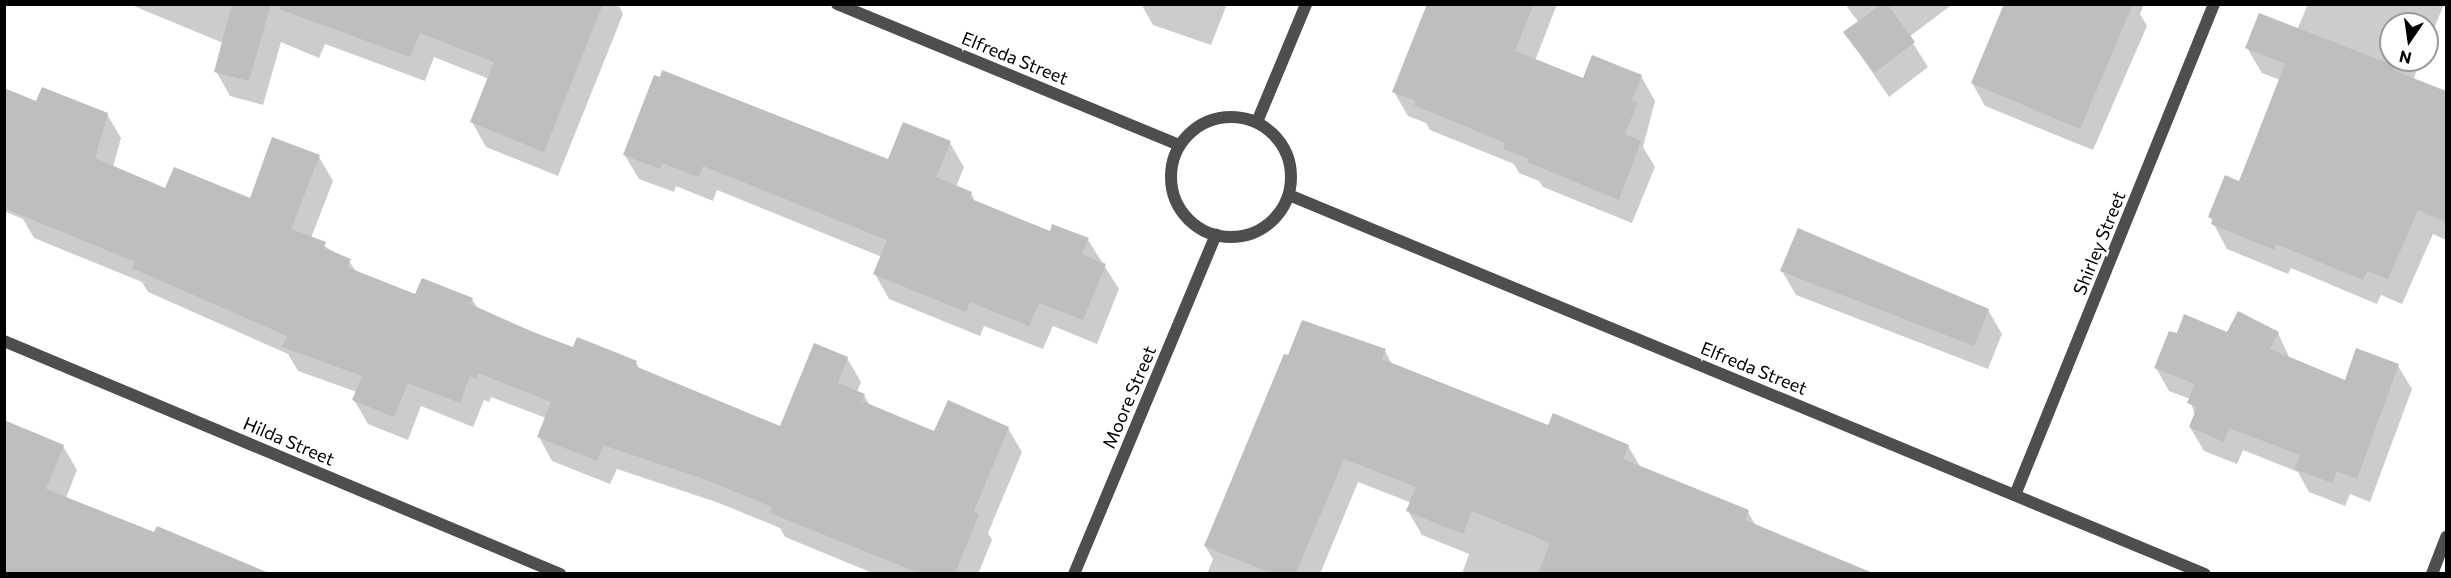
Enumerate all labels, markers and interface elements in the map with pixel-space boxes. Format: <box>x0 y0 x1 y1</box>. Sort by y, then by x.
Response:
north arrow <box>2379 12 2439 72</box>
street label: Elfreda Street <box>959 27 1071 89</box>
text: N <box>2397 47 2413 69</box>
street label: Shirley Street <box>2068 188 2130 298</box>
street label: Elfreda Street <box>1698 337 1810 399</box>
street label: Moore Street <box>1098 342 1160 452</box>
street label: Hilda Street <box>240 412 338 470</box>

